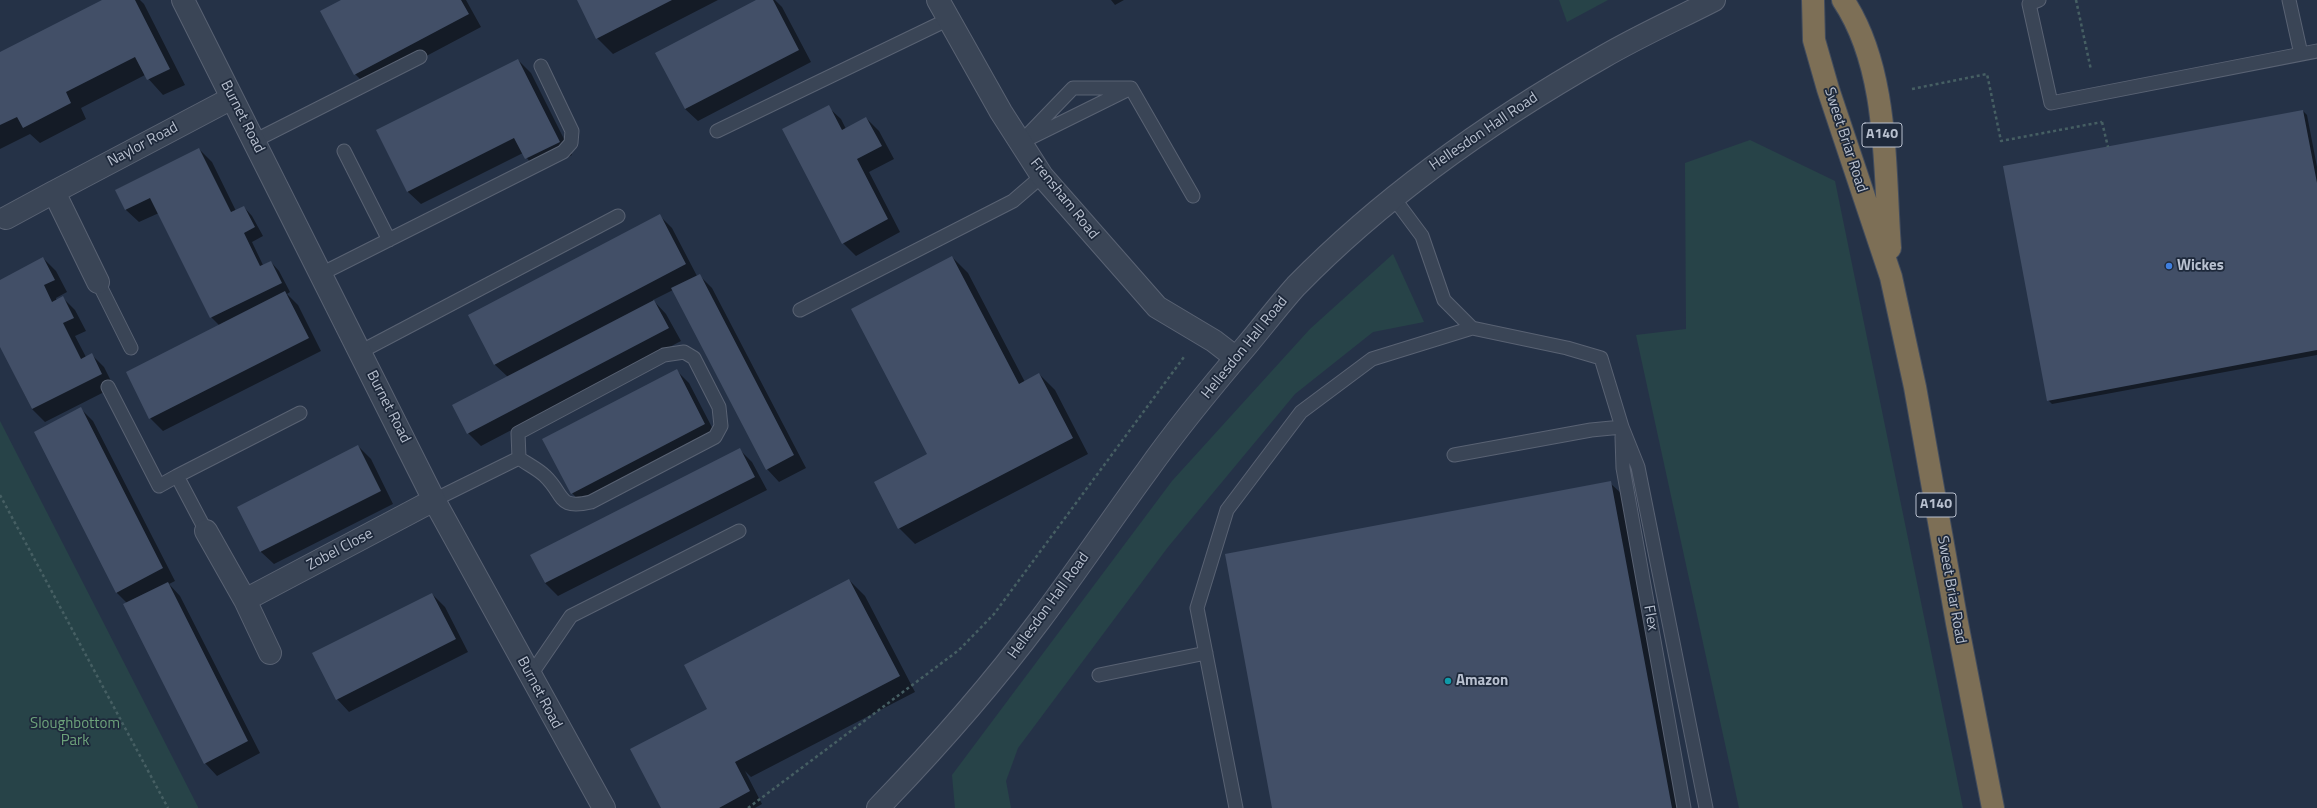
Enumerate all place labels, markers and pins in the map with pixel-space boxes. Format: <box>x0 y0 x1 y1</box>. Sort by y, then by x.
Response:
place label: Wickes <box>2177 257 2224 275</box>
marker: Wickes <box>2164 261 2174 271</box>
place label: Amazon <box>1456 672 1508 690</box>
marker: Amazon <box>1443 676 1453 686</box>

